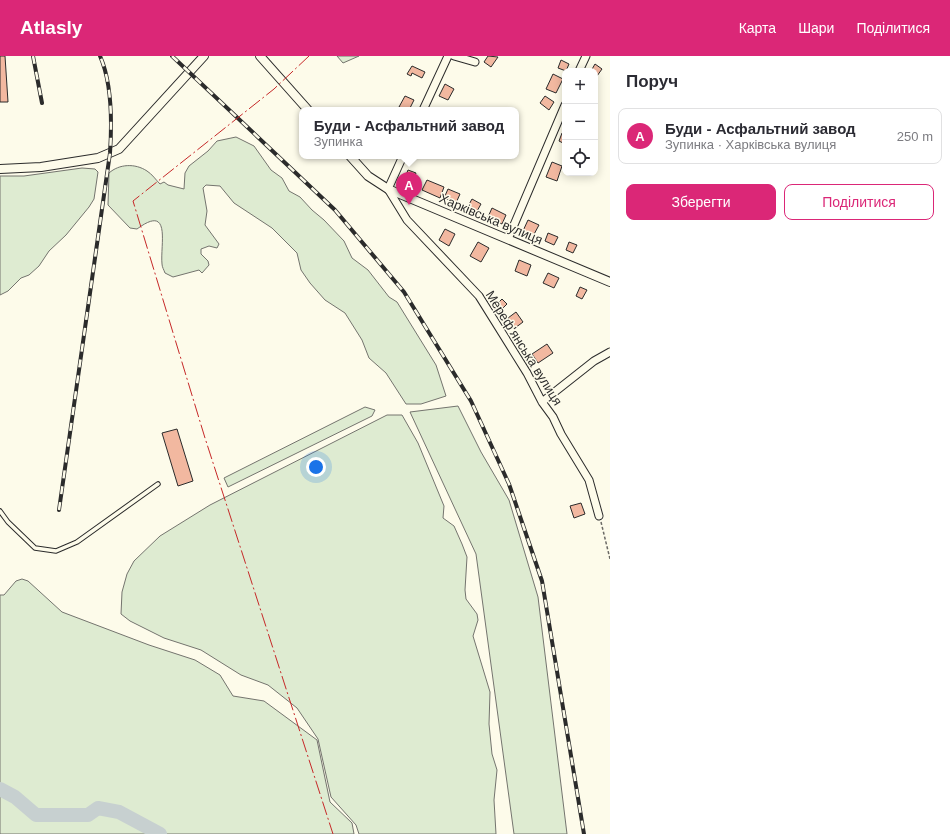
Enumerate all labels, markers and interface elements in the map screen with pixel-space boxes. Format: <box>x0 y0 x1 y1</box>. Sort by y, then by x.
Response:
text: Atlasly <box>20 17 82 38</box>
text: Карта <box>739 20 776 36</box>
text: Шари <box>798 20 834 36</box>
text: Поділитися <box>856 20 930 36</box>
map controls <box>562 68 598 176</box>
button: + <box>562 68 598 104</box>
text: Поруч <box>626 72 678 91</box>
button: − <box>562 104 598 140</box>
popup <box>299 107 519 159</box>
text: Буди - Асфальтний завод <box>314 117 504 134</box>
text: Буди - Асфальтний завод <box>665 120 856 137</box>
text: A <box>635 129 645 144</box>
text: 250 m <box>897 129 933 144</box>
text: Зупинка <box>314 134 363 149</box>
text: Зупинка · Харківська вулиця <box>665 137 836 152</box>
button: locate <box>562 140 598 176</box>
pin: A <box>396 172 422 205</box>
button: Зберегти <box>626 184 776 220</box>
button: Поділитися <box>784 184 934 220</box>
street label: Харківська вулиця <box>437 190 545 248</box>
street label: Мереф'янська вулиця <box>483 288 565 408</box>
your location <box>306 457 326 477</box>

